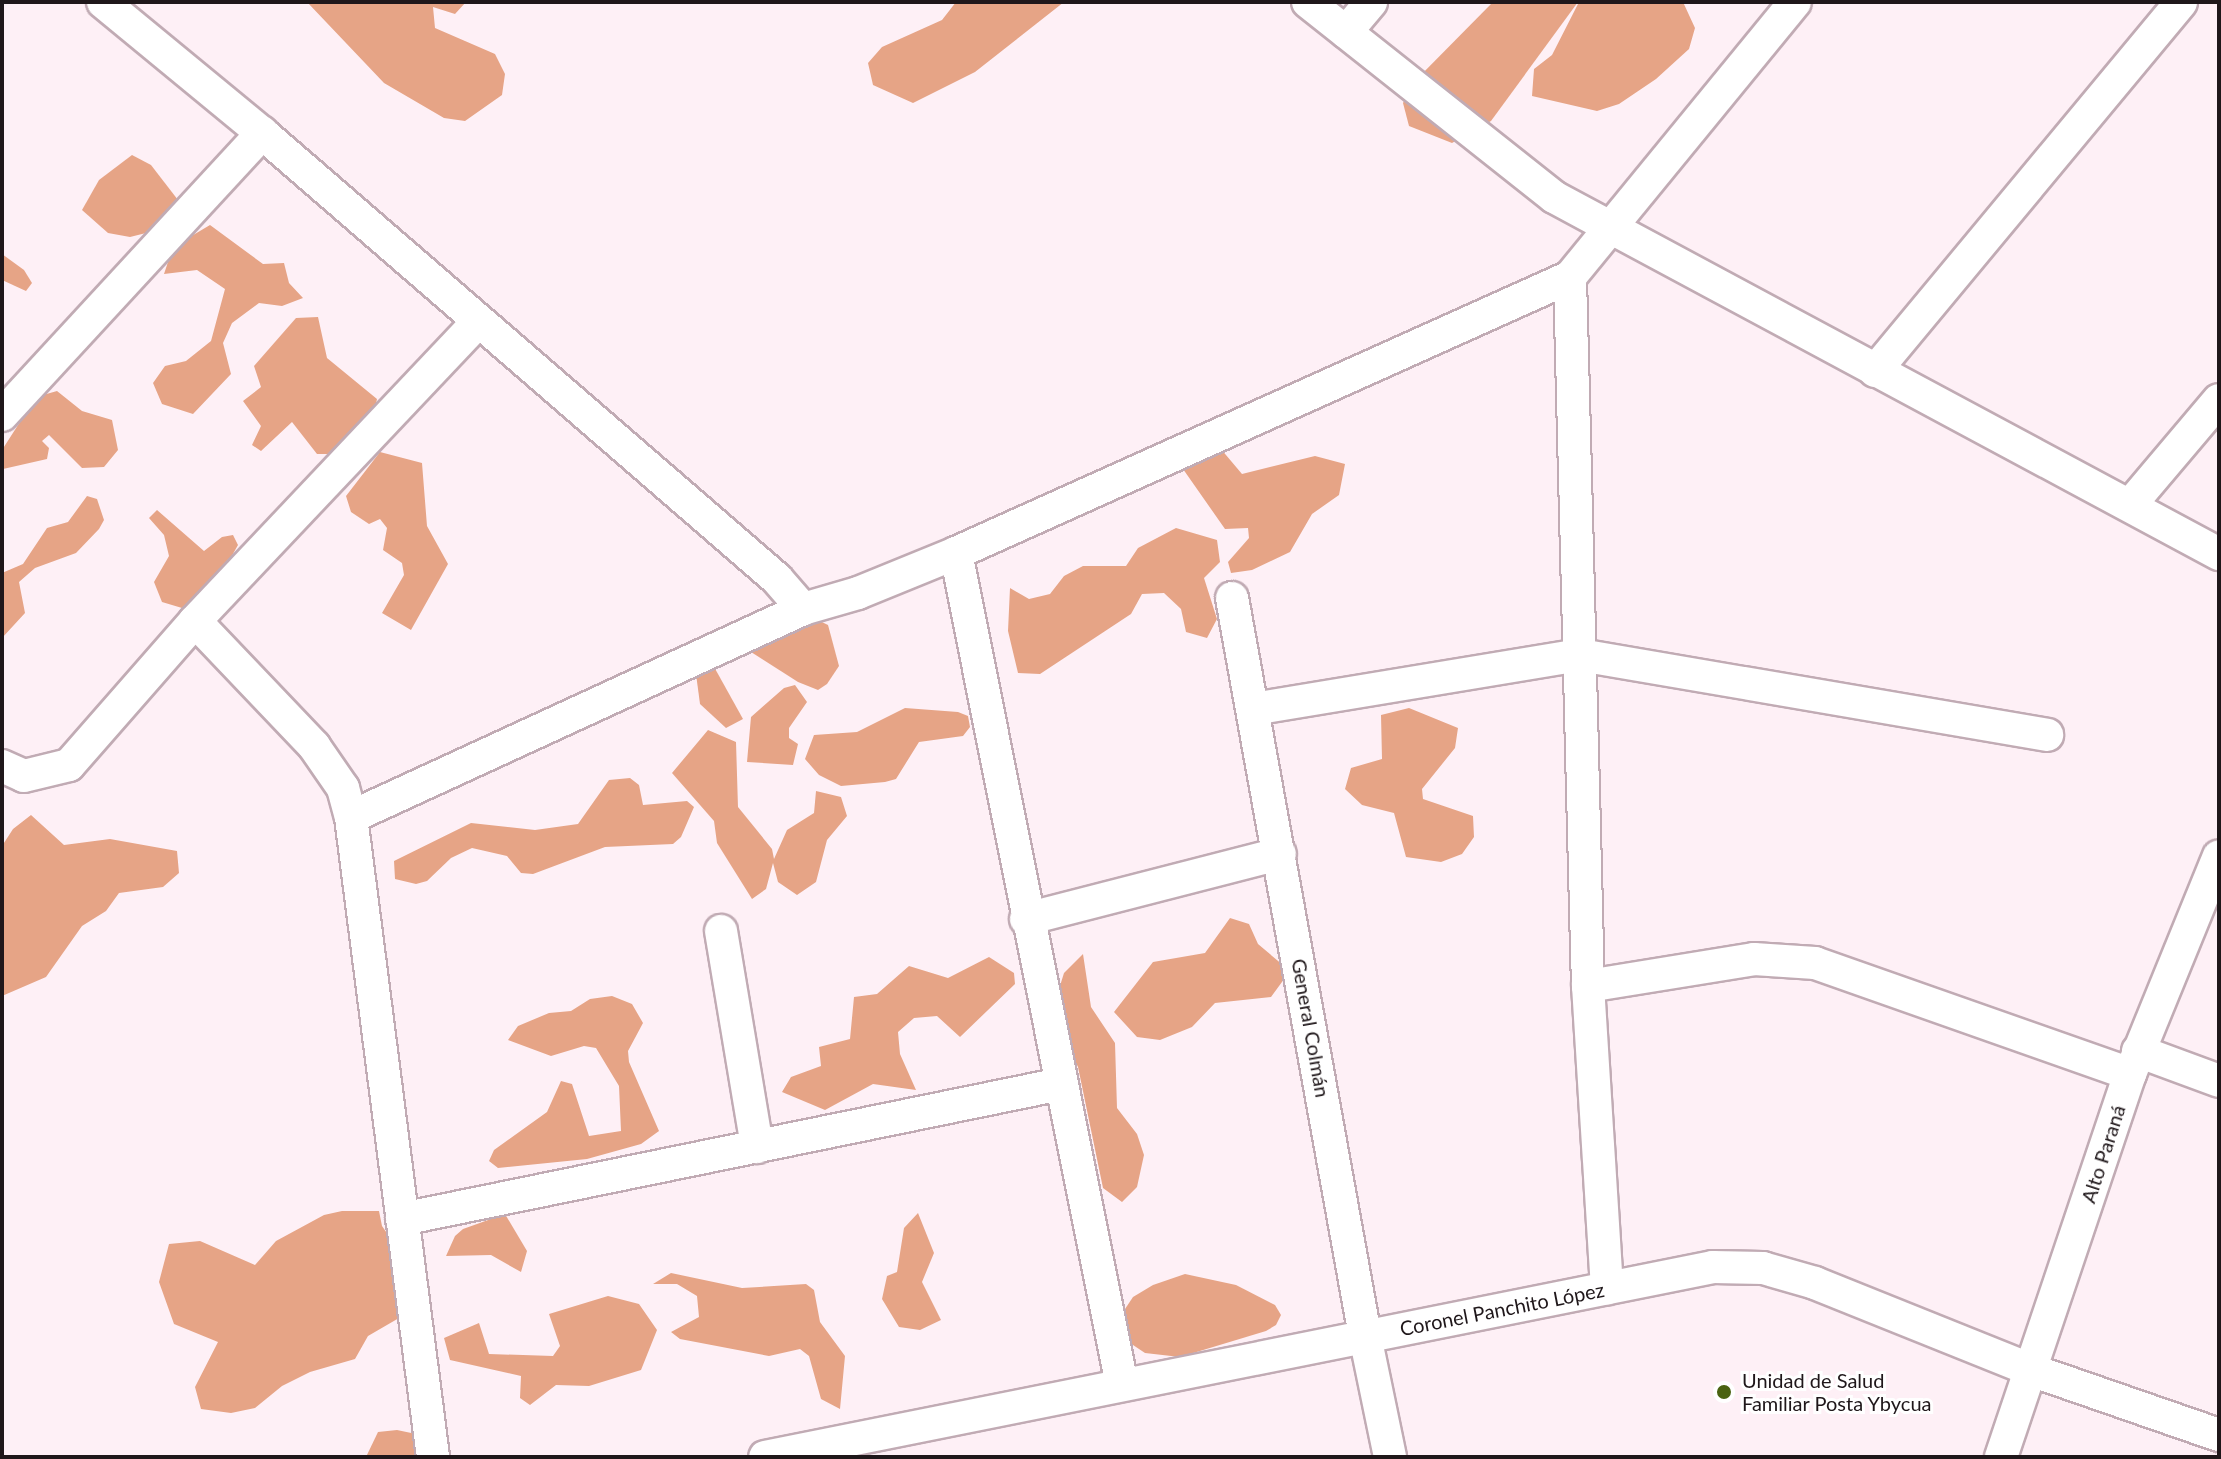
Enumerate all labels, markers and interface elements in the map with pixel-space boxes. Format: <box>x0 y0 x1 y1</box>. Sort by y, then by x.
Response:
street label: General Colmán <box>1287 957 1335 1099</box>
street label: Alto Paraná <box>2076 1102 2130 1206</box>
street label: Coronel Panchito López <box>1398 1277 1606 1341</box>
place label: Unidad de Salud Familiar Posta Ybycua <box>1742 1368 1933 1415</box>
marker: Unidad de Salud Familiar Posta Ybycua <box>1713 1381 1735 1403</box>

